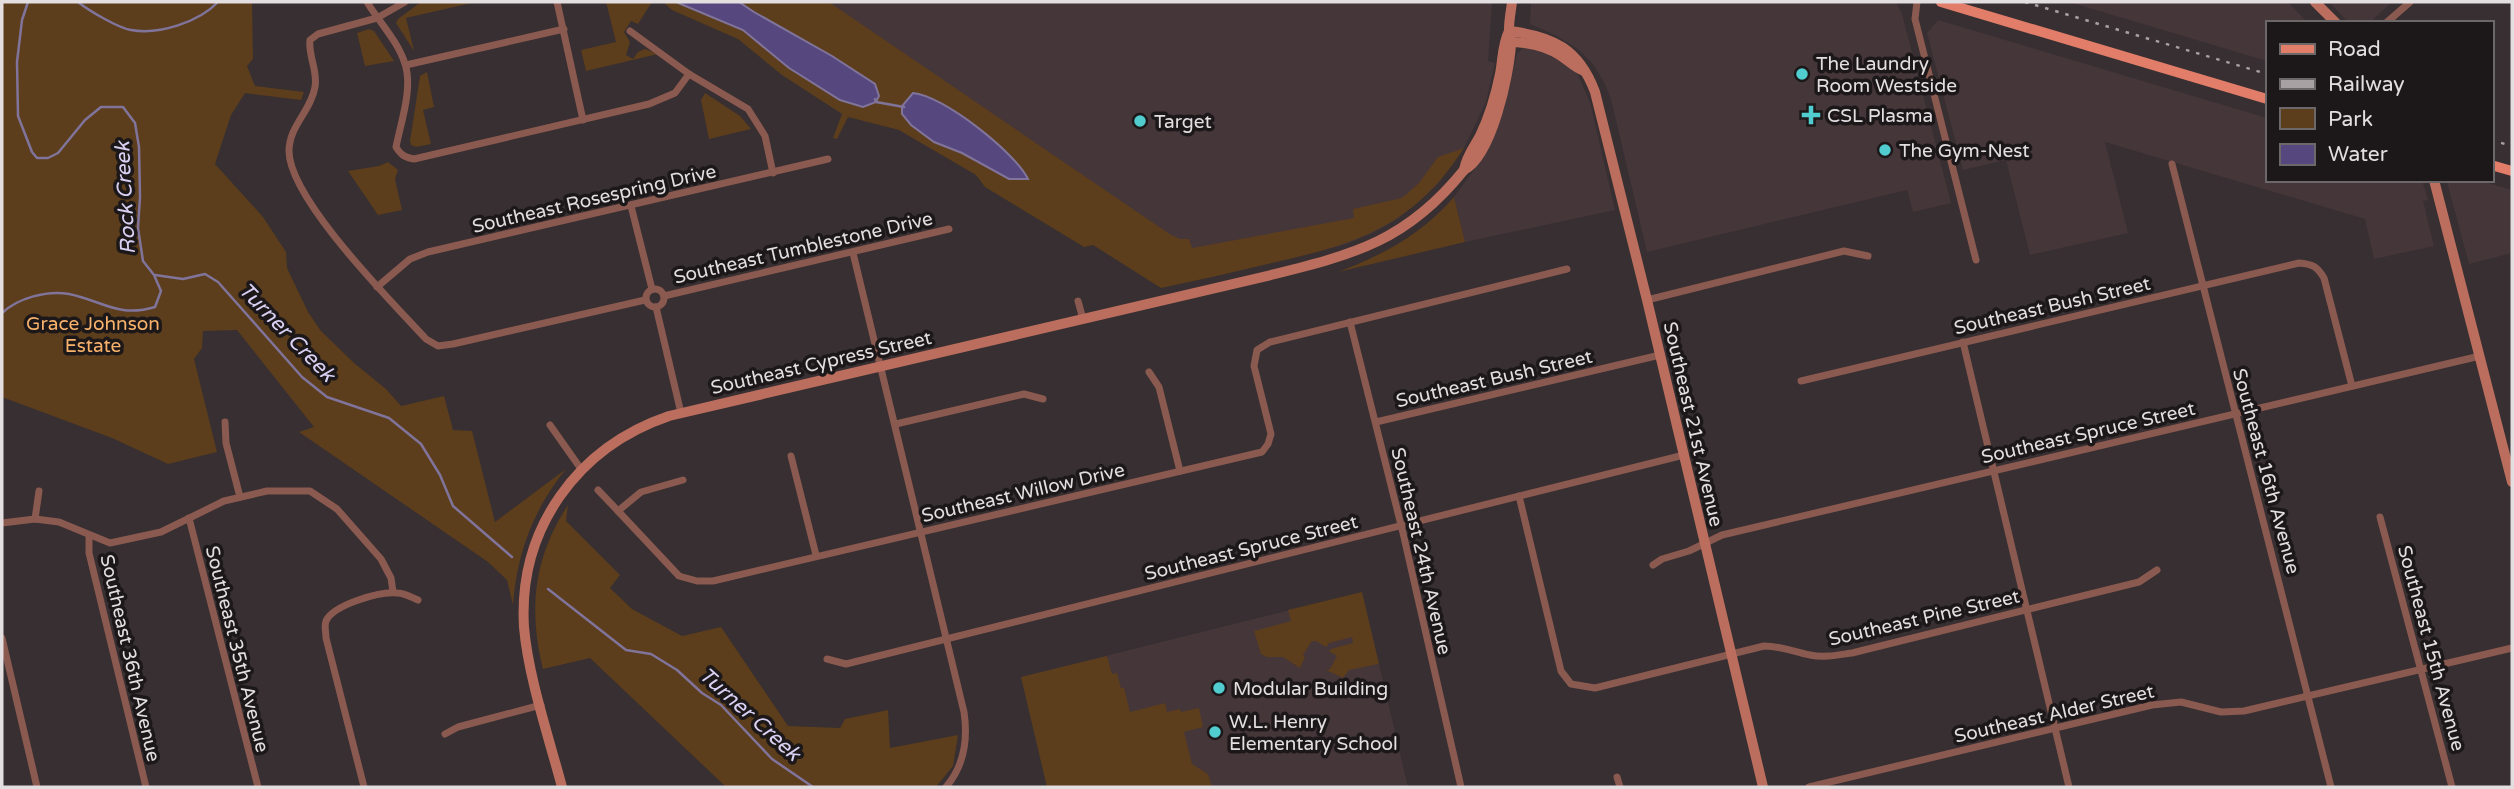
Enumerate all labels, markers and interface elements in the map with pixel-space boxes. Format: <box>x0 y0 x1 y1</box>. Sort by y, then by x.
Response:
legend <box>2266 21 2493 182</box>
text: Road <box>2328 37 2381 62</box>
place label: The Laundry Room Westside <box>1816 53 1957 97</box>
marker: The Laundry Room Westside <box>1794 66 1810 82</box>
text: Railway <box>2328 72 2405 97</box>
marker: CSL Plasma <box>1801 105 1821 125</box>
place label: CSL Plasma <box>1827 105 1933 127</box>
text: Park <box>2328 107 2373 132</box>
place label: Target <box>1154 111 1212 133</box>
marker: Target <box>1132 113 1148 129</box>
water label: Rock Creek <box>110 139 141 255</box>
place label: The Gym-Nest <box>1899 140 2030 162</box>
marker: The Gym-Nest <box>1877 142 1893 158</box>
text: Water <box>2328 142 2388 167</box>
street label: Southeast Rosespring Drive <box>470 160 718 238</box>
street label: Southeast Tumblestone Drive <box>672 207 935 289</box>
street label: Southeast Bush Street <box>1952 273 2153 339</box>
water label: Turner Creek <box>233 278 341 388</box>
park label: Grace Johnson Estate <box>26 313 160 357</box>
street label: Southeast 21st Avenue <box>1659 320 1727 529</box>
street label: Southeast Cypress Street <box>709 327 934 399</box>
street label: Southeast Bush Street <box>1394 346 1595 412</box>
street label: Southeast 16th Avenue <box>2228 366 2304 576</box>
street label: Southeast Spruce Street <box>1979 398 2197 468</box>
street label: Southeast 24th Avenue <box>1386 445 1456 657</box>
street label: Southeast Willow Drive <box>920 459 1127 527</box>
street label: Southeast Spruce Street <box>1142 511 1360 585</box>
street label: Southeast 15th Avenue <box>2393 543 2469 753</box>
street label: Southeast 35th Avenue <box>201 544 273 755</box>
street label: Southeast 36th Avenue <box>95 552 165 764</box>
street label: Southeast Pine Street <box>1827 585 2022 651</box>
water label: Turner Creek <box>694 662 807 768</box>
place label: Modular Building <box>1233 678 1388 700</box>
marker: Modular Building <box>1211 680 1227 696</box>
street label: Southeast Alder Street <box>1952 680 2156 748</box>
place label: W.L. Henry Elementary School <box>1229 711 1398 755</box>
marker: W.L. Henry Elementary School <box>1207 724 1223 740</box>

